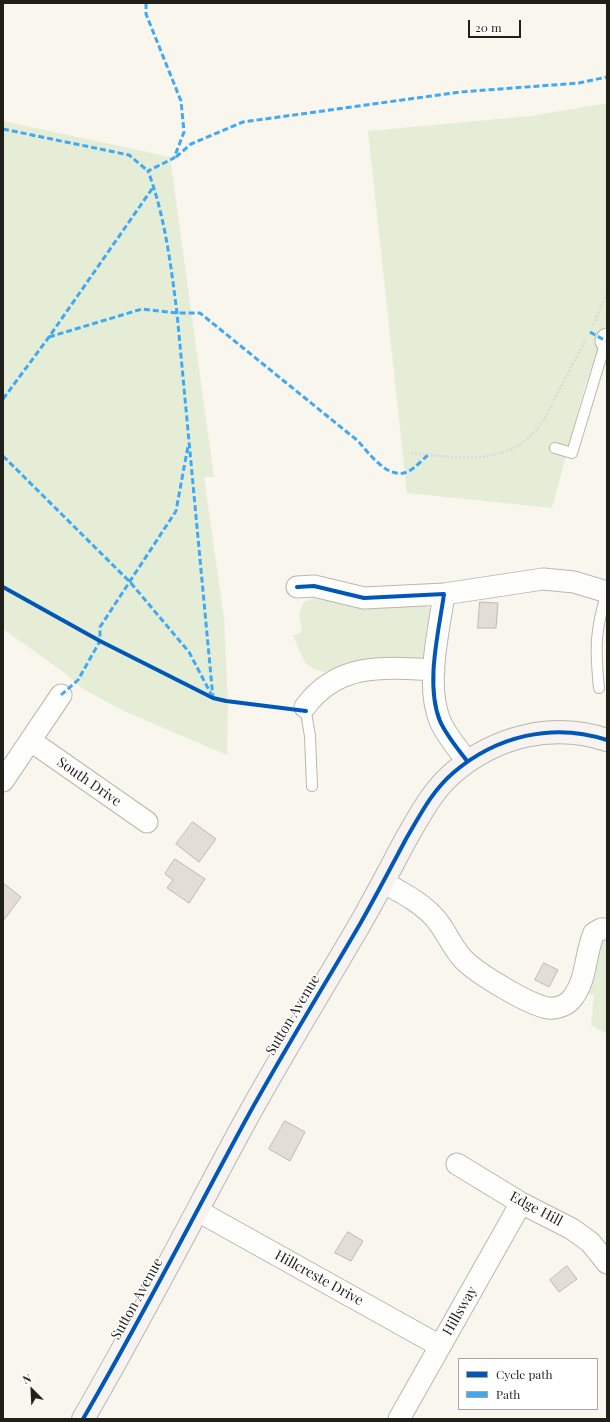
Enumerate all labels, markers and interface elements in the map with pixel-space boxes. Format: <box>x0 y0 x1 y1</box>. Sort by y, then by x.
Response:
scale bar <box>470 12 523 38</box>
text: 20 m <box>475 19 502 35</box>
street label: South Drive <box>54 754 124 810</box>
street label: Sutton Avenue <box>262 972 324 1058</box>
street label: Edge Hill <box>507 1188 565 1230</box>
street label: Hillcreste Drive <box>272 1247 366 1309</box>
street label: Sutton Avenue <box>108 1255 166 1343</box>
street label: Hillsway <box>439 1284 481 1338</box>
legend <box>458 1358 598 1410</box>
text: Cycle path <box>496 1366 553 1382</box>
north arrow <box>12 1370 52 1410</box>
text: N <box>20 1370 34 1387</box>
text: Path <box>496 1386 520 1402</box>

